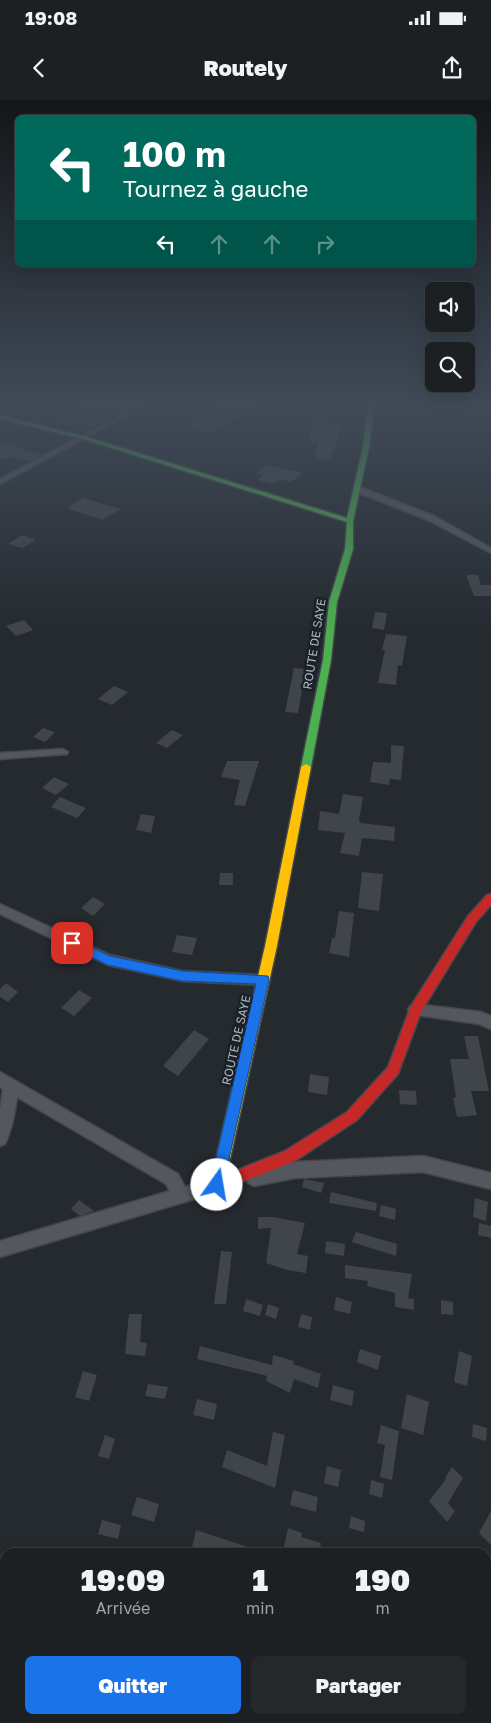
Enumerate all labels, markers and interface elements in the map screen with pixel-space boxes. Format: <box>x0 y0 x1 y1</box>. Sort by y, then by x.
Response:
text: 19:08 <box>25 6 77 29</box>
icon: back <box>25 54 53 82</box>
text: Routely <box>203 54 288 81</box>
icon: share <box>438 54 466 82</box>
text: 100 m <box>123 133 226 175</box>
icon: left <box>40 135 105 200</box>
text: Tournez à gauche <box>123 175 308 202</box>
icon: left <box>152 230 180 258</box>
icon: ahead <box>205 230 233 258</box>
icon: ahead <box>258 230 286 258</box>
icon: right <box>311 230 339 258</box>
map controls <box>425 282 475 392</box>
button: sound <box>425 282 475 332</box>
button: search <box>425 342 475 392</box>
street label: ROUTE DE SAYE <box>299 598 329 690</box>
pin <box>51 922 93 964</box>
icon: arrive <box>58 929 86 957</box>
street label: ROUTE DE SAYE <box>218 994 254 1086</box>
position arrow <box>190 1158 242 1210</box>
text: 19:09 <box>81 1562 165 1598</box>
text: 1 <box>252 1562 268 1598</box>
text: 190 <box>355 1562 410 1598</box>
text: Arrivée <box>96 1598 150 1618</box>
text: min <box>246 1598 274 1618</box>
text: m <box>376 1598 390 1618</box>
button: Quitter <box>25 1656 241 1714</box>
button: Partager <box>251 1656 466 1714</box>

